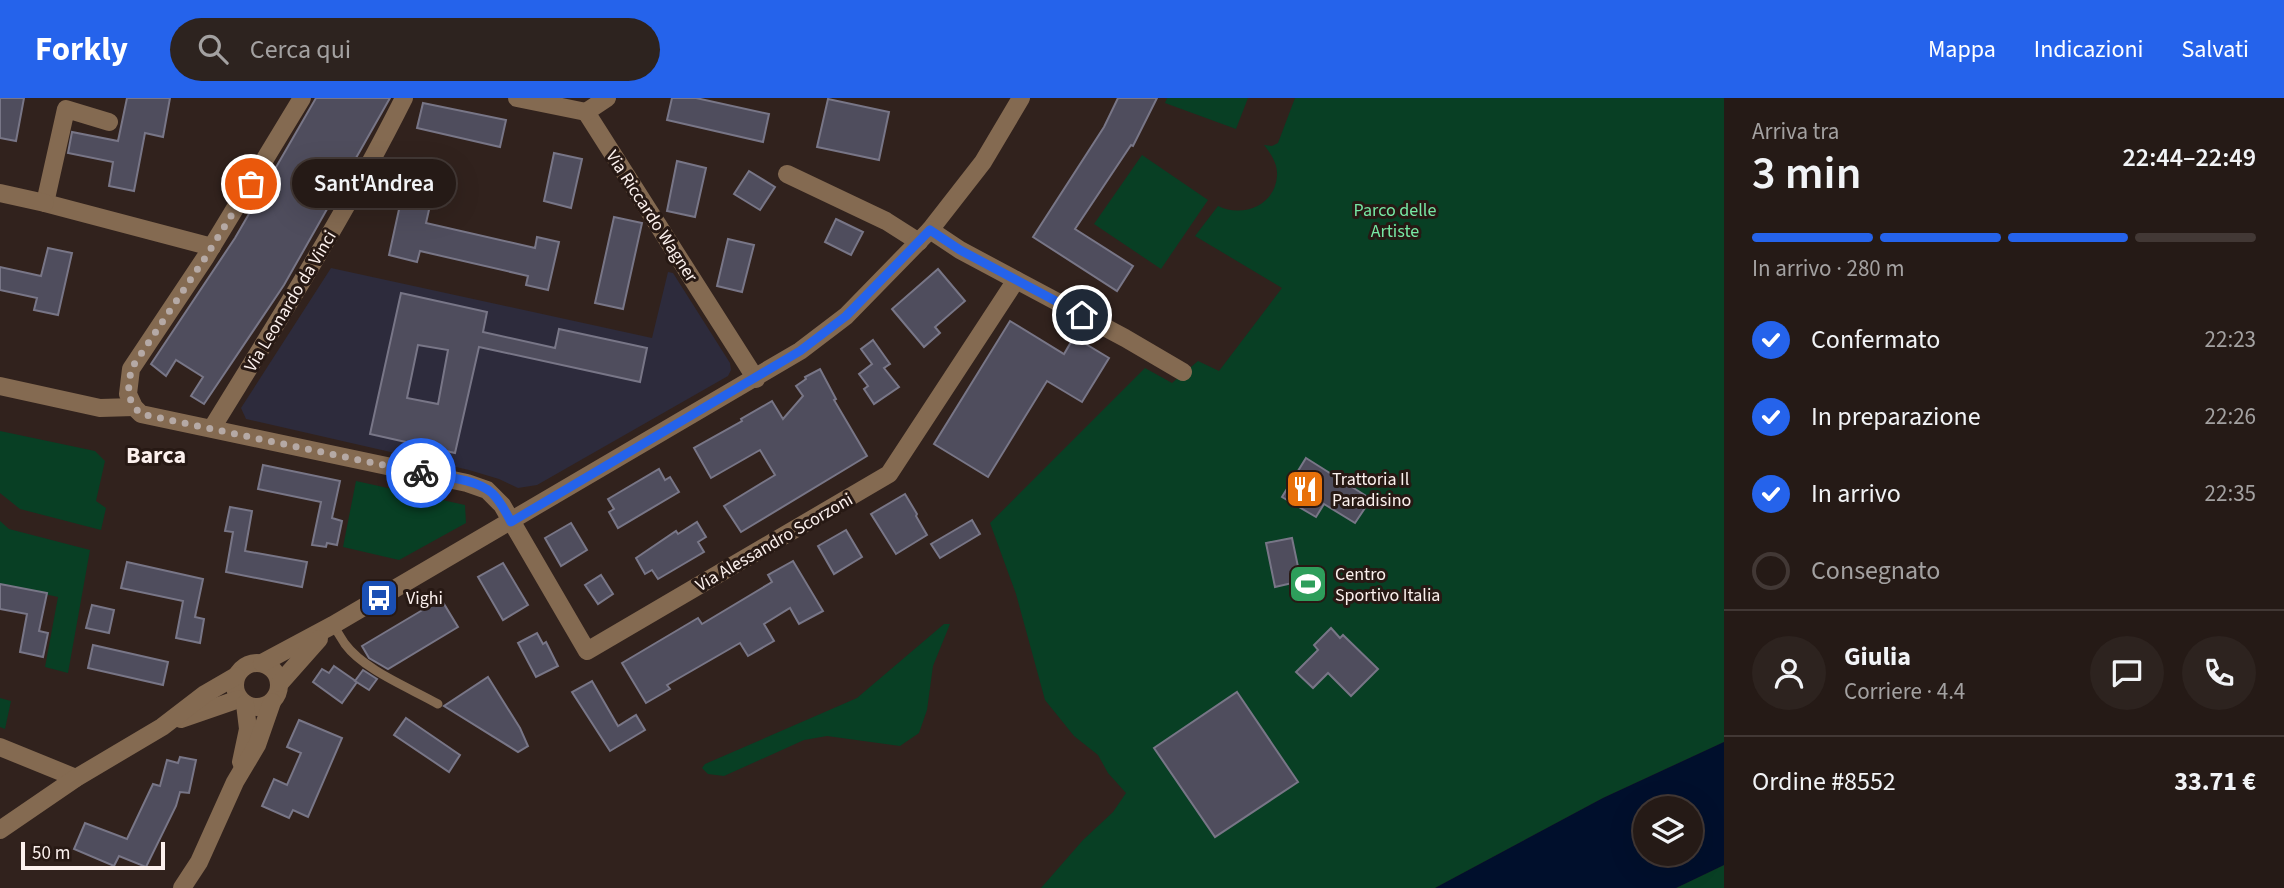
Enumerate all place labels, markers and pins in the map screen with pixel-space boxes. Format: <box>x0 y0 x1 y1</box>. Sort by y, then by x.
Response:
pin <box>221 154 281 214</box>
callout: Sant'Andrea <box>293 160 458 208</box>
pin <box>1052 285 1112 345</box>
place label: Trattoria Il Paradisino <box>1332 467 1411 513</box>
restaurant icon: Trattoria Il Paradisino <box>1284 468 1326 510</box>
place label: Centro Sportivo Italia <box>1335 562 1440 608</box>
sports icon: Centro Sportivo Italia <box>1287 563 1329 605</box>
bus stop icon: Vighi <box>358 577 400 619</box>
place label: Vighi <box>406 586 443 611</box>

